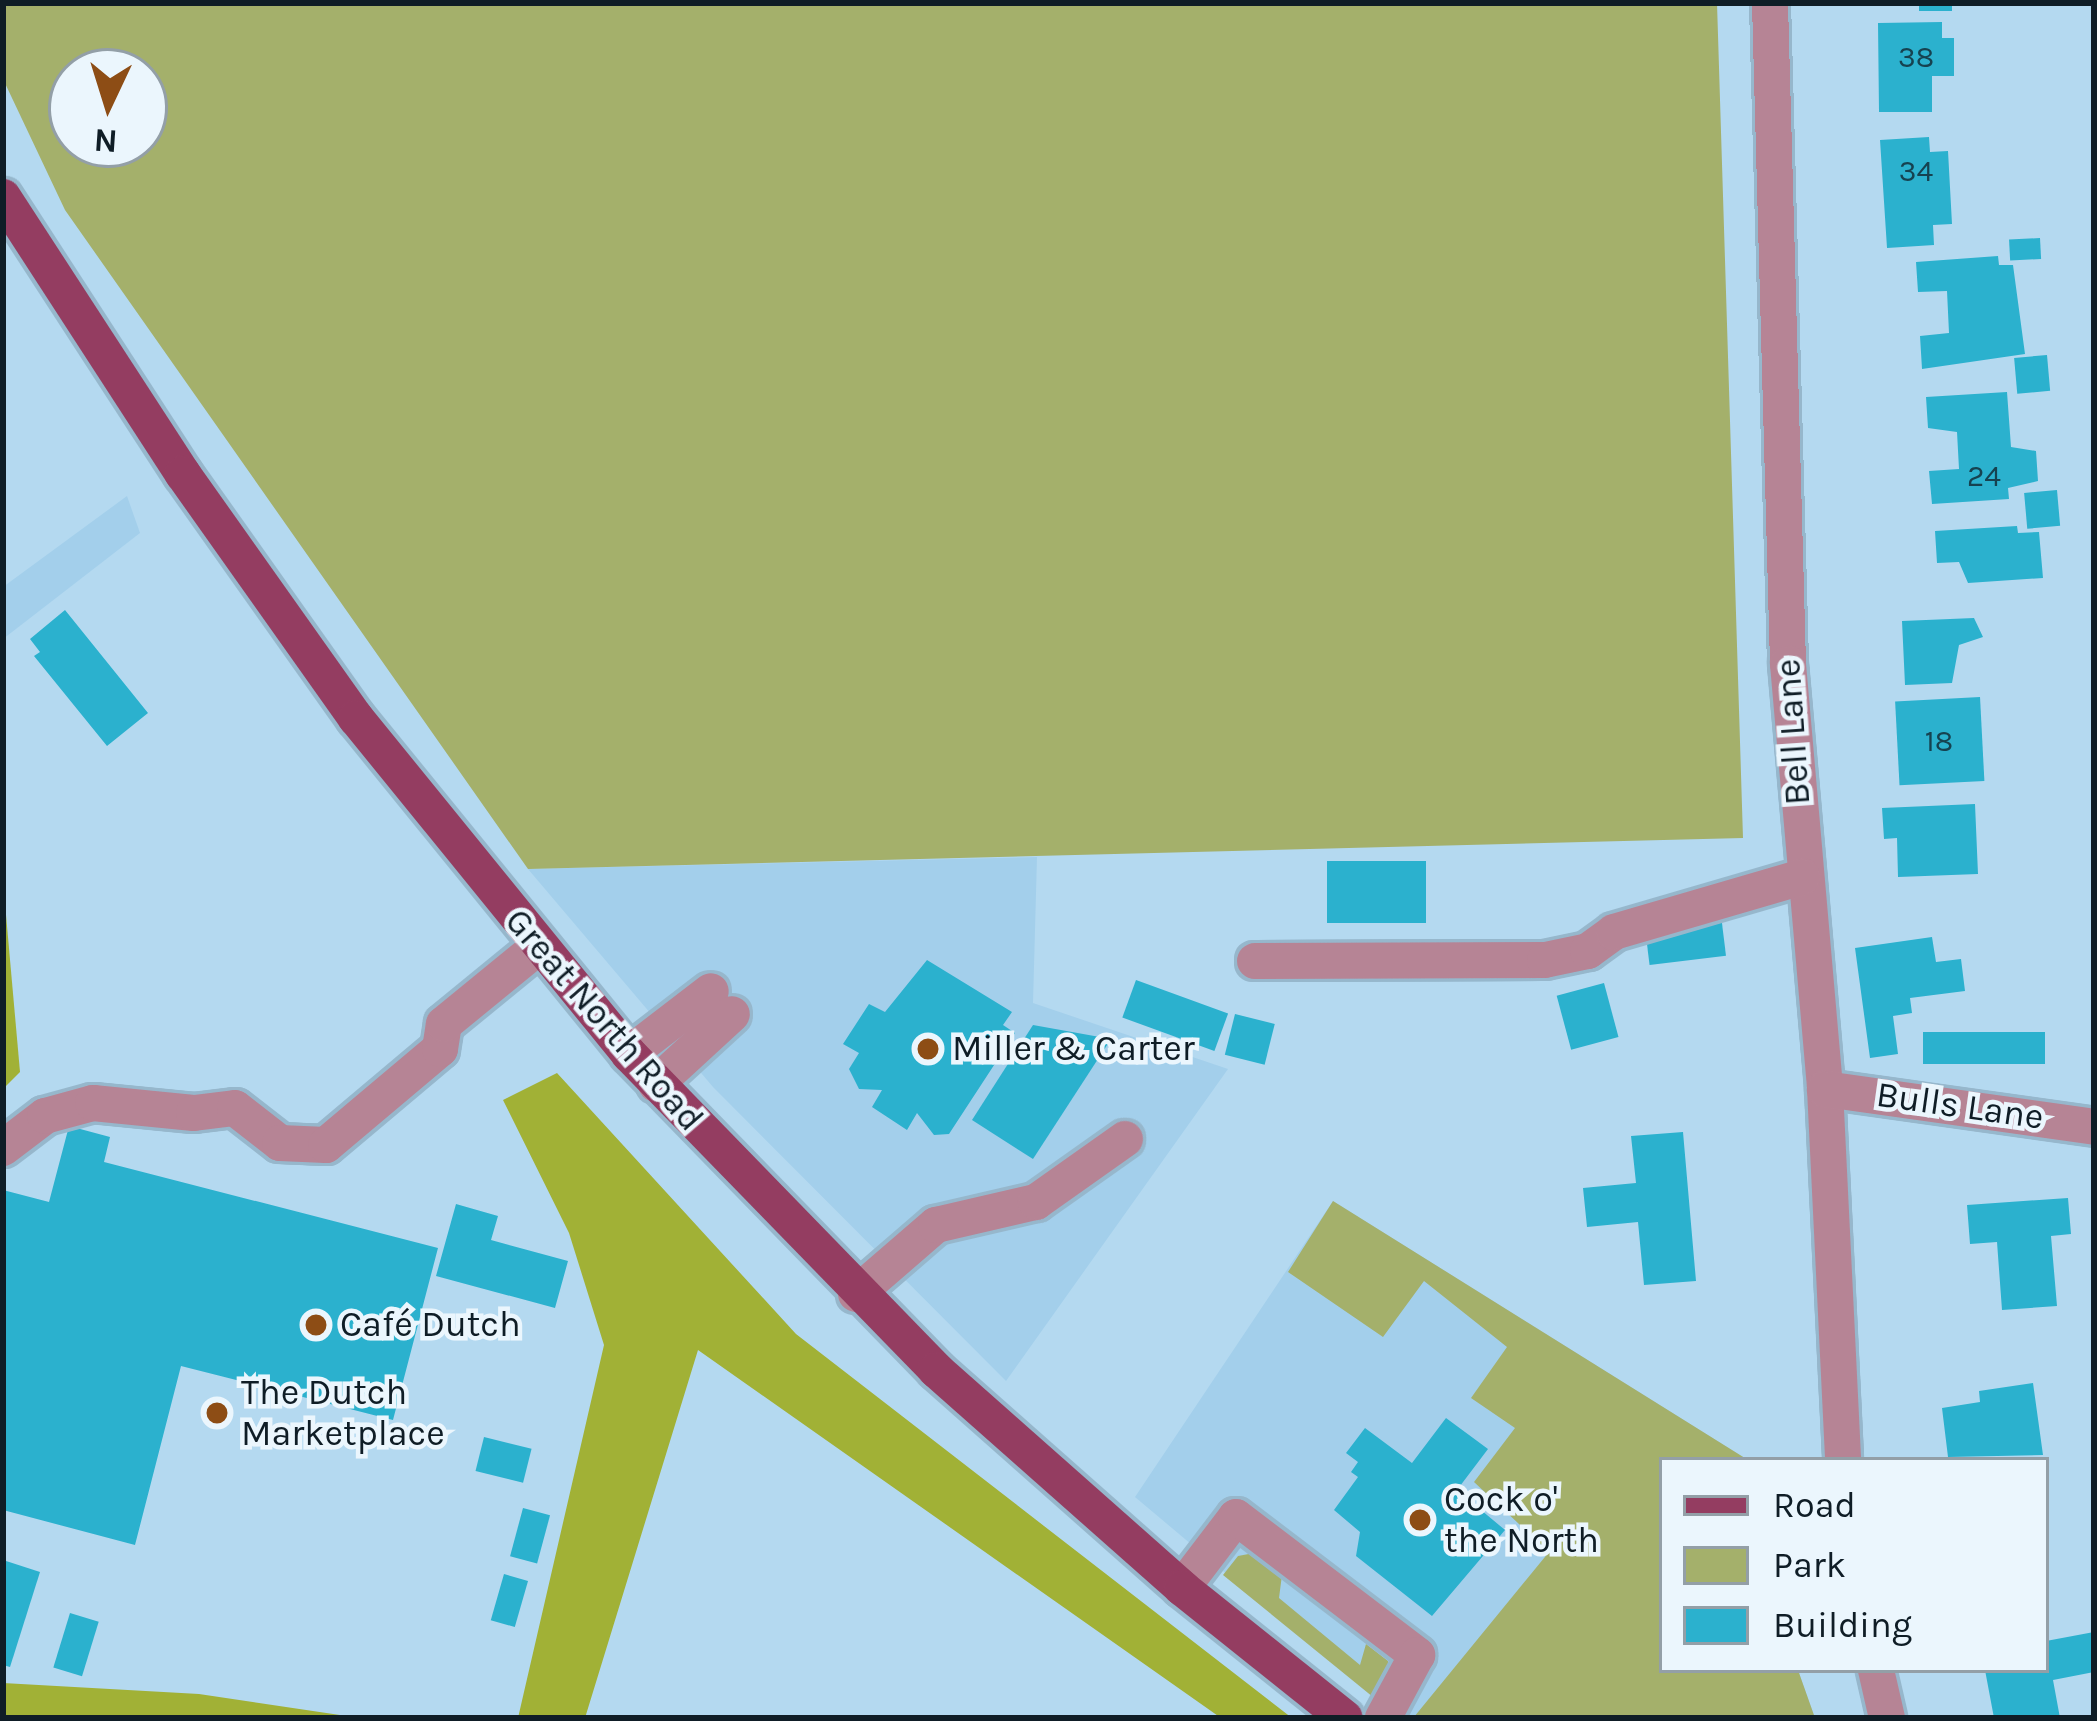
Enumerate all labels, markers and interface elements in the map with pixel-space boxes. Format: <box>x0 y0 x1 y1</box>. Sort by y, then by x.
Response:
house number: 38 <box>1898 39 1934 75</box>
north arrow <box>48 48 168 168</box>
text: N <box>93 121 119 161</box>
house number: 34 <box>1899 153 1933 189</box>
house number: 24 <box>1967 458 2001 494</box>
street label: Bell Lane <box>1766 657 1820 807</box>
house number: 18 <box>1925 723 1953 759</box>
street label: Great North Road <box>496 900 712 1140</box>
place label: Miller & Carter <box>952 1027 1195 1071</box>
marker: Miller & Carter <box>915 1036 941 1062</box>
street label: Bulls Lane <box>1873 1073 2047 1139</box>
place label: Café Dutch <box>340 1303 521 1347</box>
marker: Café Dutch <box>303 1312 329 1338</box>
place label: The Dutch Marketplace <box>241 1370 445 1455</box>
marker: The Dutch Marketplace <box>204 1400 230 1426</box>
legend <box>1659 1457 2049 1673</box>
place label: Cock o' the North <box>1444 1477 1599 1562</box>
text: Road <box>1773 1484 1856 1526</box>
marker: Cock o' the North <box>1407 1507 1433 1533</box>
text: Park <box>1773 1544 1846 1586</box>
text: Building <box>1773 1604 1912 1646</box>

